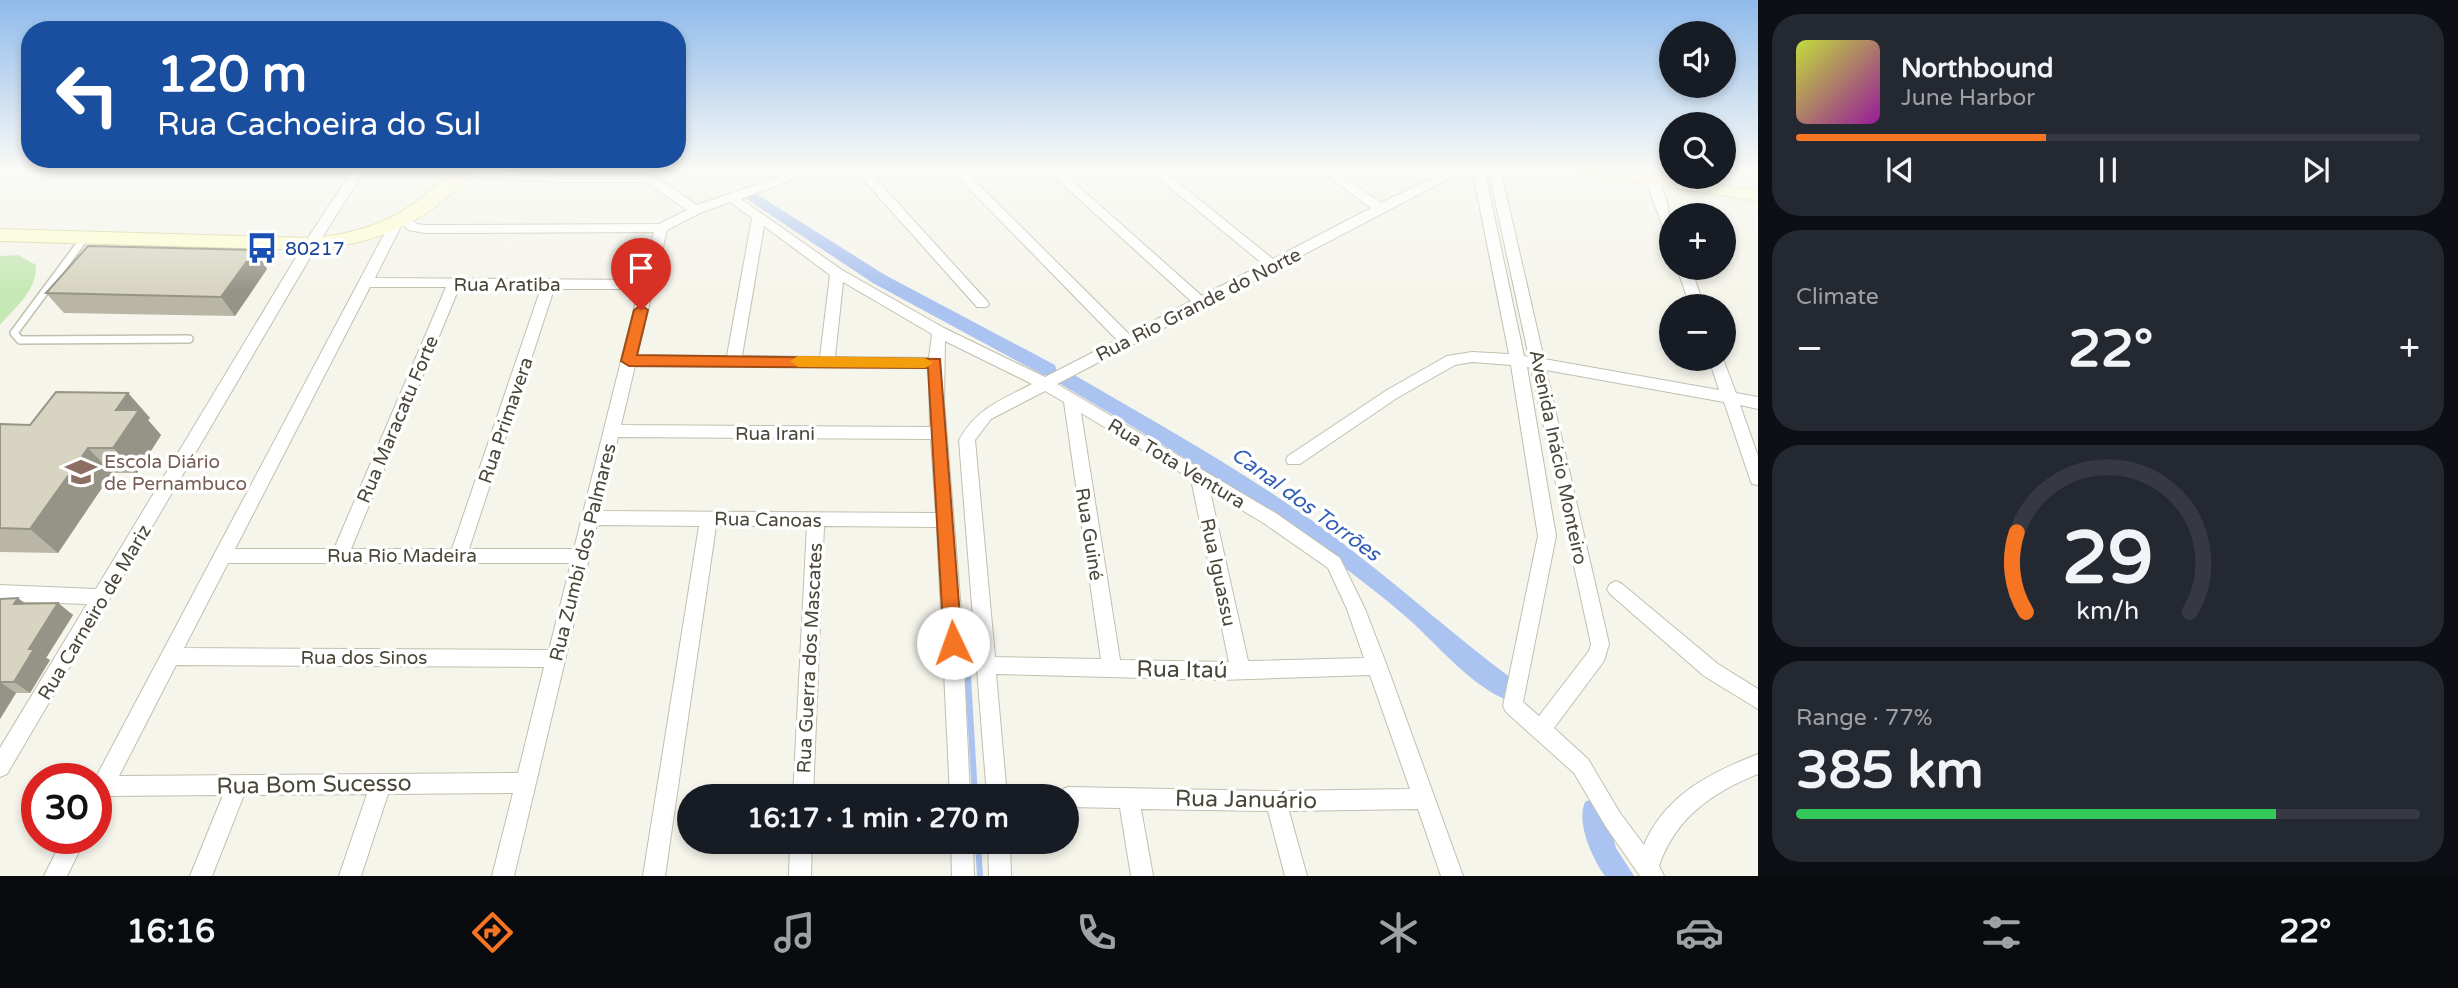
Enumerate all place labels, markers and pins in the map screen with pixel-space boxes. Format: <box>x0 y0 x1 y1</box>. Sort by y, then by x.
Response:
bus stop icon: 80217 <box>245 231 279 265</box>
place label: 80217 <box>285 238 345 260</box>
pin <box>611 238 671 310</box>
place label: Escola Diário de Pernambuco <box>104 451 247 495</box>
school or university icon: Escola Diário de Pernambuco <box>64 455 98 489</box>

